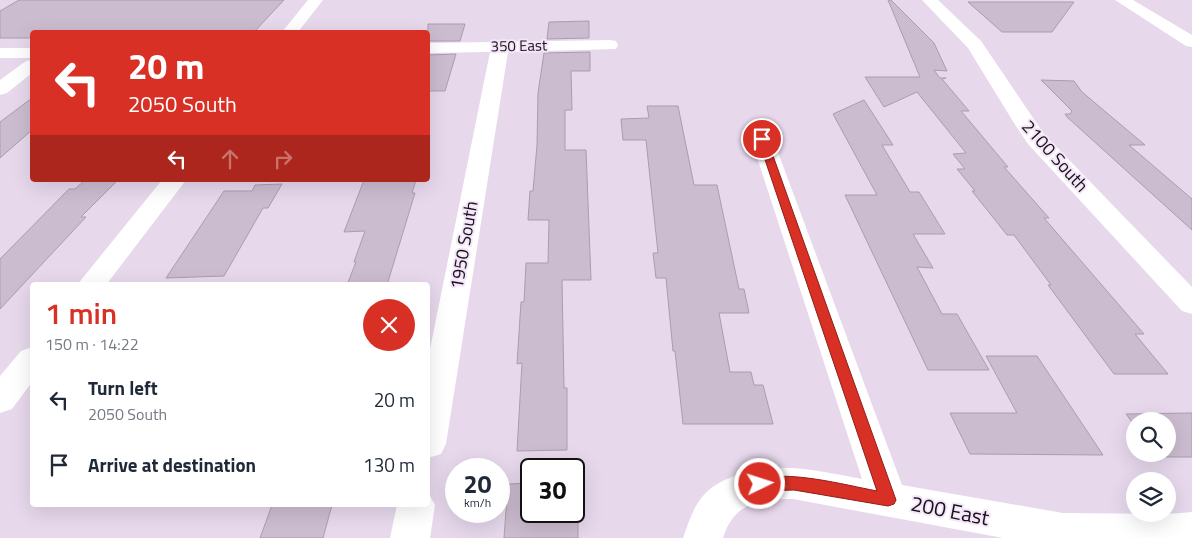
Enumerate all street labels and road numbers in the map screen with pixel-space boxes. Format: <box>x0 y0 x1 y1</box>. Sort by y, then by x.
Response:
street label: 350 East <box>491 33 548 57</box>
street label: 2100 South <box>1016 114 1095 198</box>
street label: 1950 South <box>442 199 485 291</box>
street label: 200 East <box>908 487 993 533</box>

